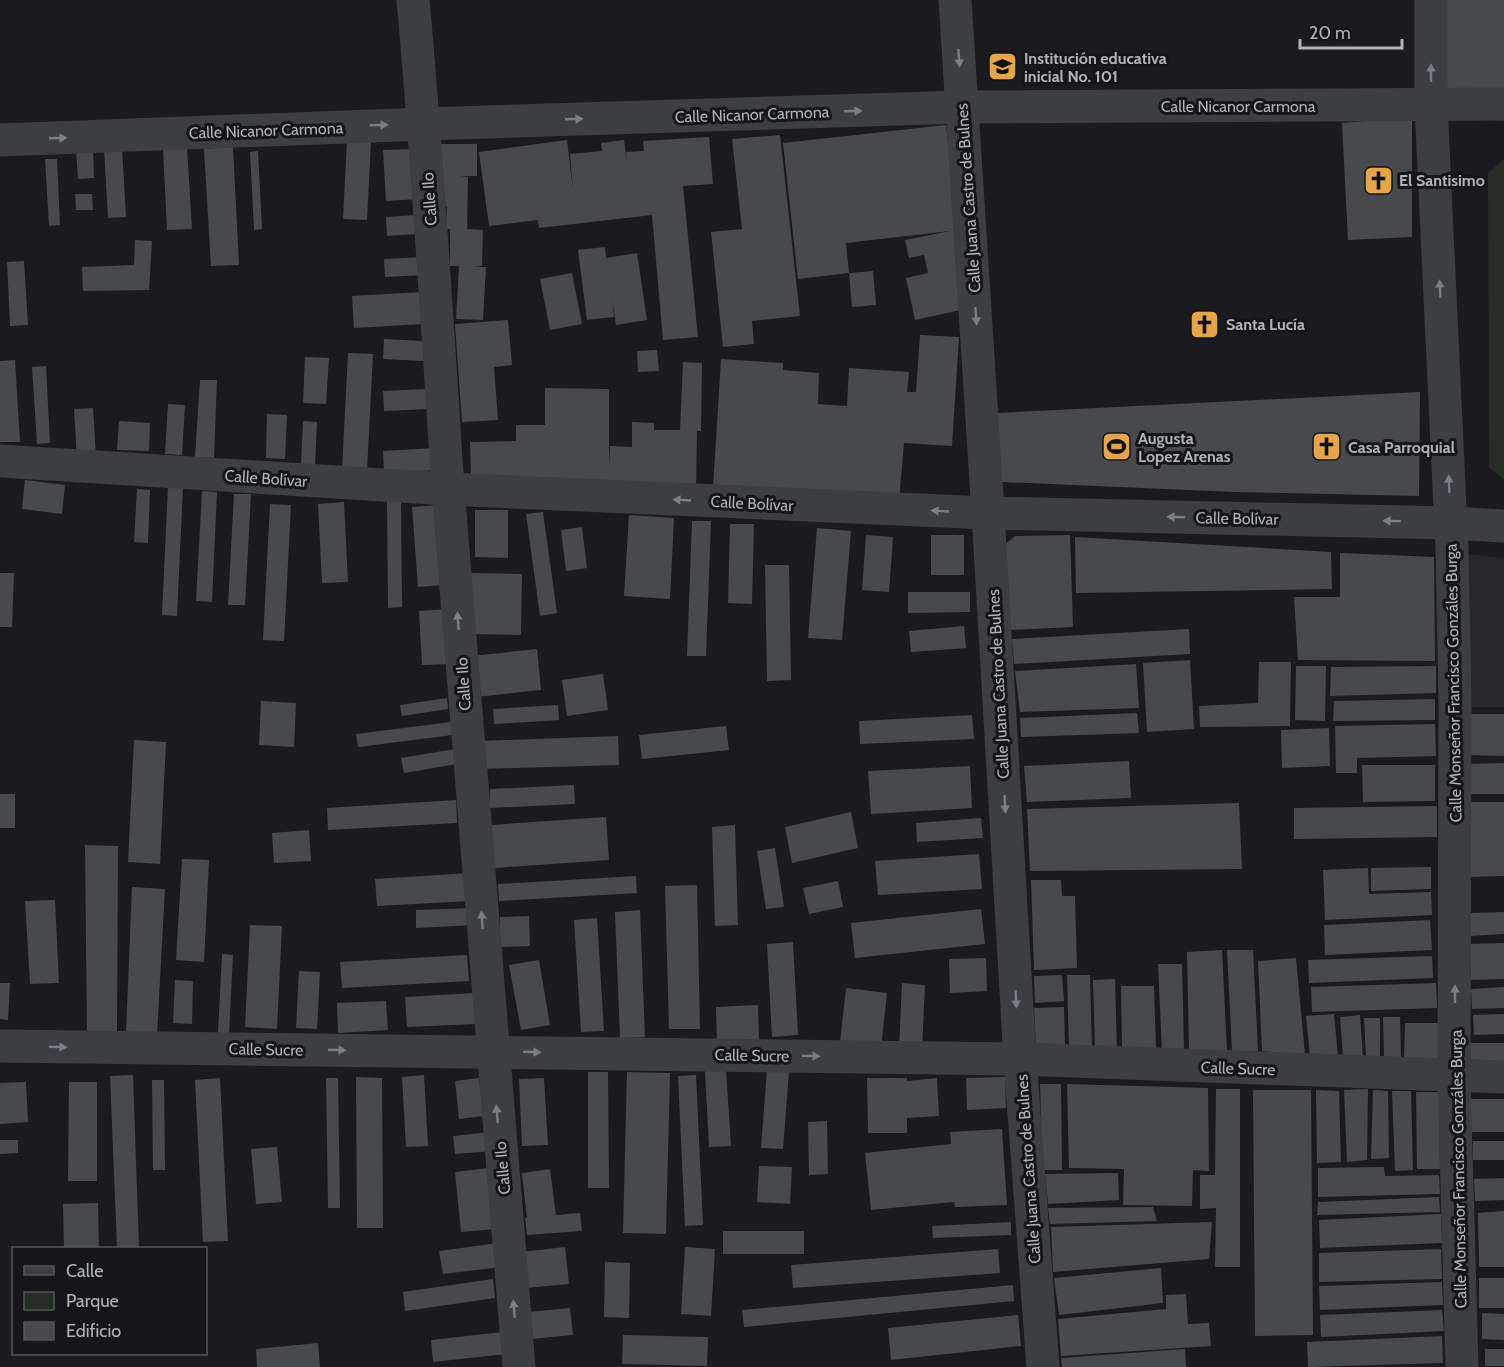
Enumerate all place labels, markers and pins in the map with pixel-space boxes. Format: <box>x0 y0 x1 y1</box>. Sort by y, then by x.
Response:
place label: Institución educativa inicial No. 101 <box>1024 49 1167 86</box>
school or university icon: Institución educativa inicial No. 101 <box>987 51 1019 83</box>
church icon: El Santisimo <box>1362 164 1394 196</box>
place label: El Santisimo <box>1399 171 1485 190</box>
church icon: Santa Lucía <box>1189 308 1221 340</box>
place label: Santa Lucía <box>1226 315 1305 334</box>
place label: Augusta Lopez Arenas <box>1138 429 1231 466</box>
sports icon: Augusta Lopez Arenas <box>1101 431 1133 463</box>
church icon: Casa Parroquial <box>1311 431 1343 463</box>
place label: Casa Parroquial <box>1348 438 1455 457</box>

